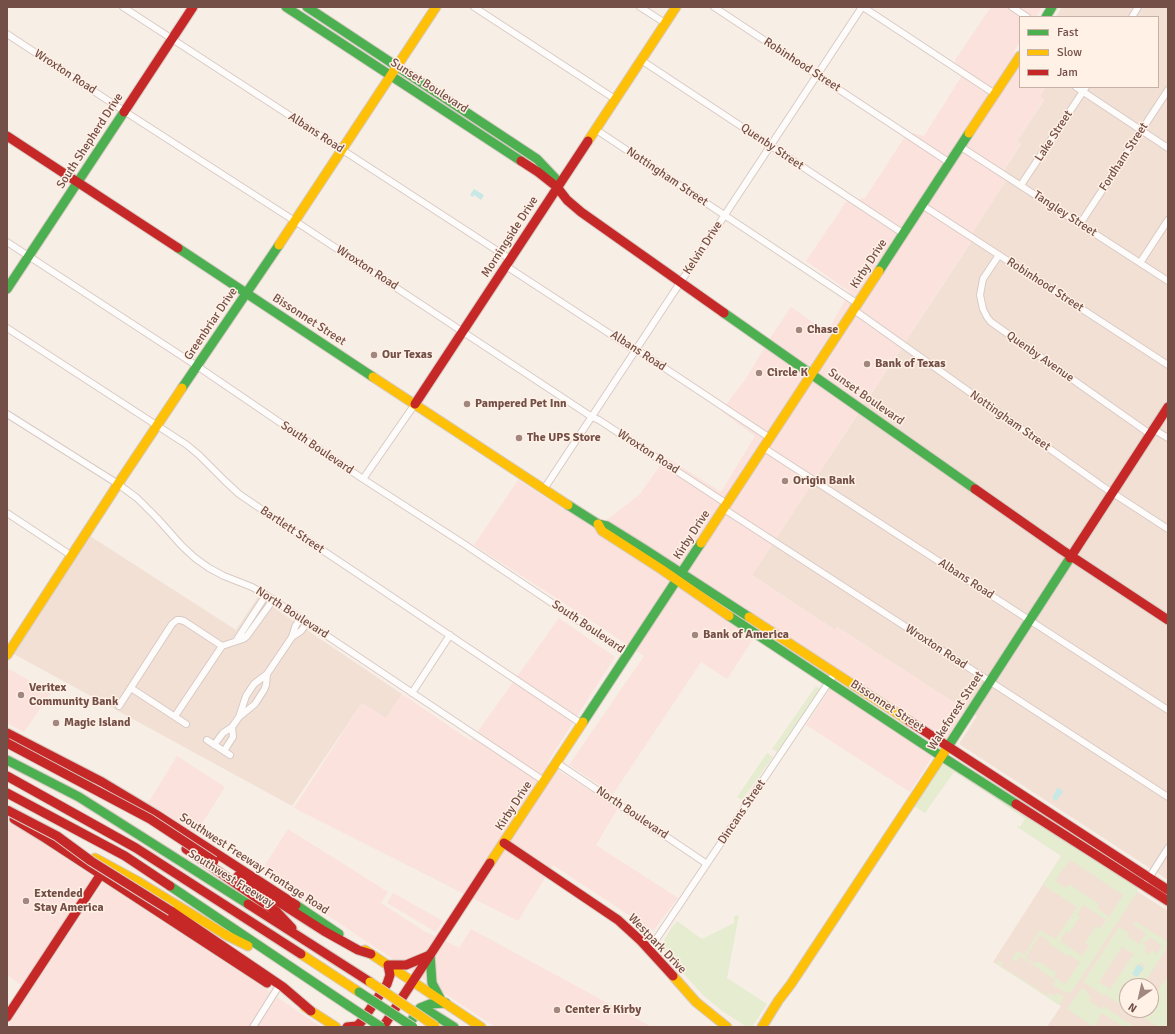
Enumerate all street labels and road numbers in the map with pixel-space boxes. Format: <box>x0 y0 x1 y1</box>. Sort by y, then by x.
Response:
street label: Robinhood Street <box>761 35 843 95</box>
street label: Wroxton Road <box>31 47 99 97</box>
street label: Sunset Boulevard <box>388 56 470 116</box>
street label: South Shepherd Drive <box>54 90 126 192</box>
street label: Lake Street <box>1032 108 1076 164</box>
street label: Albans Road <box>286 110 346 156</box>
street label: Fordham Street <box>1096 120 1152 194</box>
street label: Quenby Street <box>738 121 806 173</box>
street label: Nottingham Street <box>624 144 710 210</box>
street label: Tangley Street <box>1031 188 1099 240</box>
street label: Morningside Drive <box>479 194 541 280</box>
street label: Kelvin Drive <box>680 219 726 277</box>
street label: Kirby Drive <box>848 236 890 292</box>
street label: Wroxton Road <box>333 243 401 293</box>
street label: Robinhood Street <box>1004 255 1086 315</box>
street label: Greenbriar Drive <box>181 285 241 363</box>
street label: Bissonnet Street <box>270 291 348 349</box>
street label: Albans Road <box>608 328 668 374</box>
street label: Quenby Avenue <box>1004 328 1076 386</box>
street label: Sunset Boulevard <box>825 365 907 429</box>
street label: Nottingham Street <box>967 388 1053 454</box>
street label: South Boulevard <box>278 418 356 478</box>
street label: Wroxton Road <box>614 427 682 477</box>
street label: Bartlett Street <box>257 503 327 557</box>
street label: Kirby Drive <box>671 507 713 563</box>
street label: Albans Road <box>936 556 996 602</box>
street label: North Boulevard <box>253 584 331 642</box>
street label: South Boulevard <box>549 597 627 657</box>
street label: Wroxton Road <box>902 622 970 672</box>
street label: Wakeforest Street <box>925 669 987 753</box>
street label: Bissonnet Street <box>848 677 926 735</box>
street label: Dincans Street <box>715 777 769 847</box>
street label: Kirby Drive <box>493 778 535 834</box>
street label: North Boulevard <box>593 784 671 842</box>
street label: Southwest Freeway Frontage Road <box>177 810 331 918</box>
street label: Southwest Freeway <box>185 847 277 911</box>
street label: Westpark Drive <box>625 911 689 977</box>

